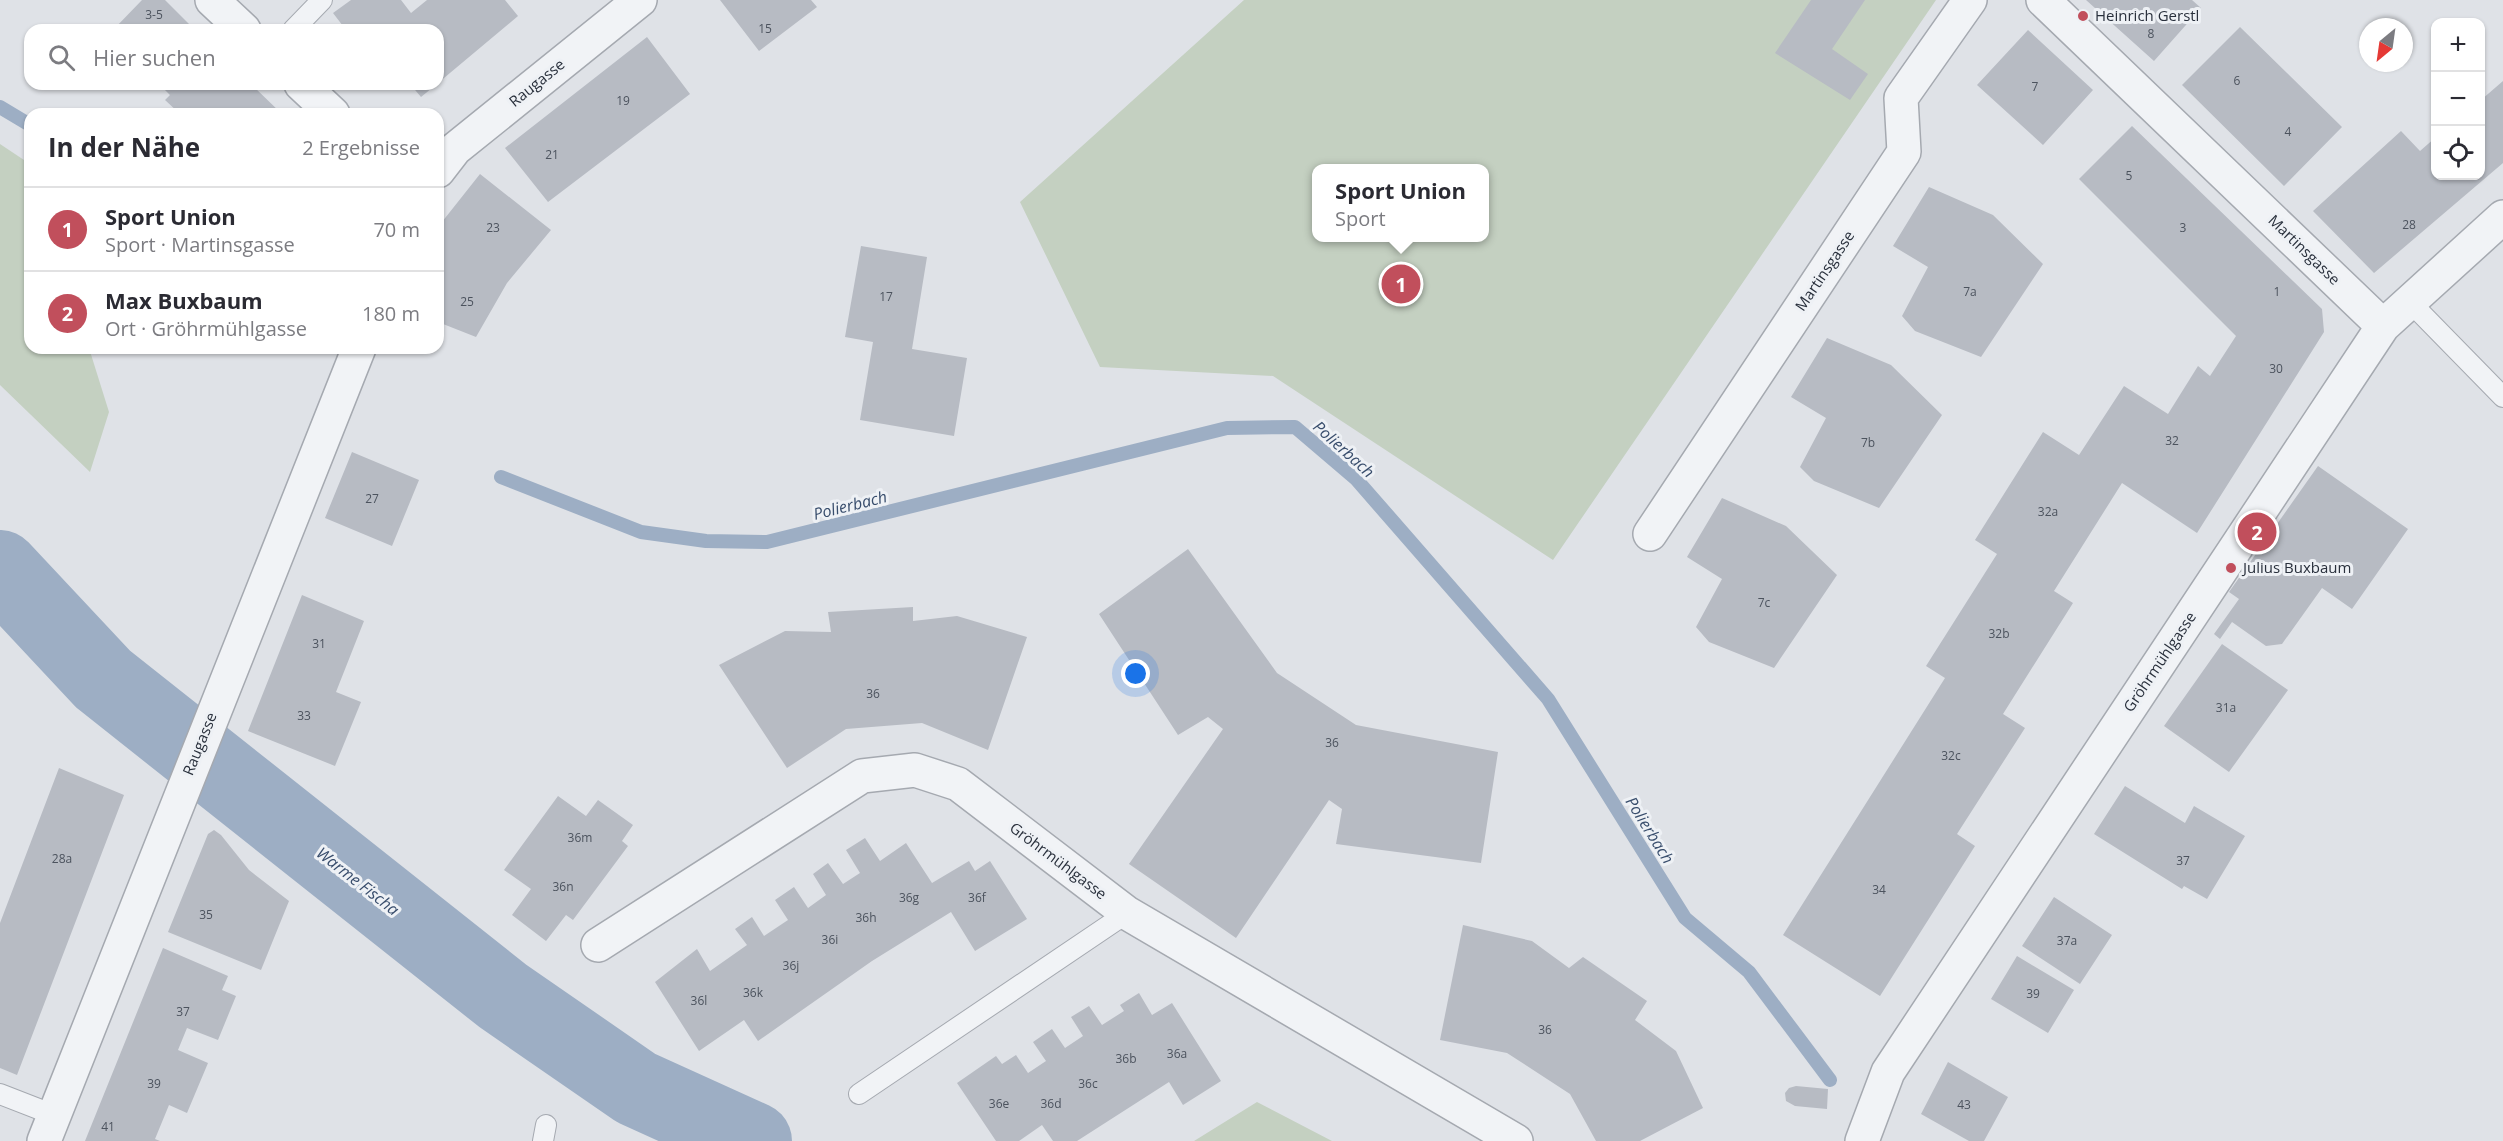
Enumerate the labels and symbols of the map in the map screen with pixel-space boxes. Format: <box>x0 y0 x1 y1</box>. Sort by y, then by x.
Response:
place label: Heinrich Gerstl <box>2095 5 2199 25</box>
house number: 3-5 <box>145 6 163 23</box>
marker: Heinrich Gerstl <box>2076 9 2090 23</box>
north arrow <box>2359 18 2413 72</box>
house number: 15 <box>758 20 772 37</box>
house number: 8 <box>2148 25 2155 42</box>
street label: Raugasse <box>504 54 568 111</box>
house number: 6 <box>2234 72 2241 89</box>
house number: 7 <box>2032 78 2039 95</box>
house number: 19 <box>616 92 630 109</box>
house number: 4 <box>2285 123 2292 140</box>
house number: 21 <box>545 146 559 163</box>
house number: 5 <box>2126 167 2133 184</box>
street label: Martinsgasse <box>2264 210 2345 289</box>
house number: 28 <box>2402 216 2416 233</box>
house number: 23 <box>486 219 500 236</box>
house number: 3 <box>2180 219 2187 236</box>
street label: Martinsgasse <box>1790 226 1858 314</box>
pin: 1 <box>1382 262 1420 306</box>
house number: 7a <box>1963 283 1977 300</box>
house number: 1 <box>2274 283 2280 300</box>
house number: 17 <box>879 288 893 305</box>
house number: 25 <box>460 293 474 310</box>
house number: 30 <box>2269 360 2283 377</box>
water label: Polierbach <box>1309 416 1379 482</box>
house number: 32 <box>2165 432 2179 449</box>
house number: 7b <box>1861 434 1875 451</box>
water label: Polierbach <box>811 485 889 525</box>
house number: 27 <box>365 490 379 507</box>
house number: 32a <box>2038 503 2058 520</box>
pin: 2 <box>2238 510 2276 554</box>
place label: Julius Buxbaum <box>2241 557 2351 577</box>
marker: Julius Buxbaum <box>2224 561 2238 575</box>
house number: 7c <box>1758 594 1771 611</box>
street label: Gröhrmühlgasse <box>2118 607 2200 715</box>
house number: 32b <box>1988 625 2010 642</box>
house number: 31 <box>312 635 326 652</box>
your location <box>1121 659 1150 688</box>
house number: 36 <box>866 685 880 702</box>
house number: 31a <box>2216 699 2236 716</box>
house number: 33 <box>297 707 311 724</box>
street label: Raugasse <box>177 709 221 778</box>
house number: 36 <box>1325 734 1339 751</box>
house number: 32c <box>1941 747 1961 764</box>
water label: Polierbach <box>1621 792 1679 868</box>
street label: Gröhrmühlgasse <box>1006 817 1111 903</box>
house number: 36m <box>568 829 592 846</box>
water label: Warme Fischa <box>312 842 404 920</box>
house number: 28a <box>52 850 72 867</box>
house number: 37 <box>2176 852 2190 869</box>
house number: 36n <box>552 878 574 895</box>
house number: 34 <box>1872 881 1886 898</box>
house number: 36g <box>899 889 920 906</box>
house number: 36f <box>968 889 987 906</box>
house number: 35 <box>199 906 213 923</box>
house number: 36h <box>855 909 877 926</box>
house number: 36i <box>822 931 838 948</box>
house number: 37a <box>2057 932 2077 949</box>
house number: 36j <box>783 957 799 974</box>
house number: 36k <box>743 984 764 1001</box>
house number: 39 <box>2026 985 2040 1002</box>
house number: 36l <box>691 992 707 1009</box>
house number: 37 <box>176 1003 190 1020</box>
house number: 36 <box>1538 1021 1552 1038</box>
house number: 36a <box>1167 1045 1187 1062</box>
house number: 36b <box>1115 1050 1137 1067</box>
house number: 39 <box>147 1075 161 1092</box>
house number: 36c <box>1078 1075 1098 1092</box>
house number: 36e <box>989 1095 1009 1112</box>
house number: 36d <box>1040 1095 1062 1112</box>
house number: 43 <box>1957 1096 1971 1113</box>
house number: 41 <box>101 1118 115 1135</box>

